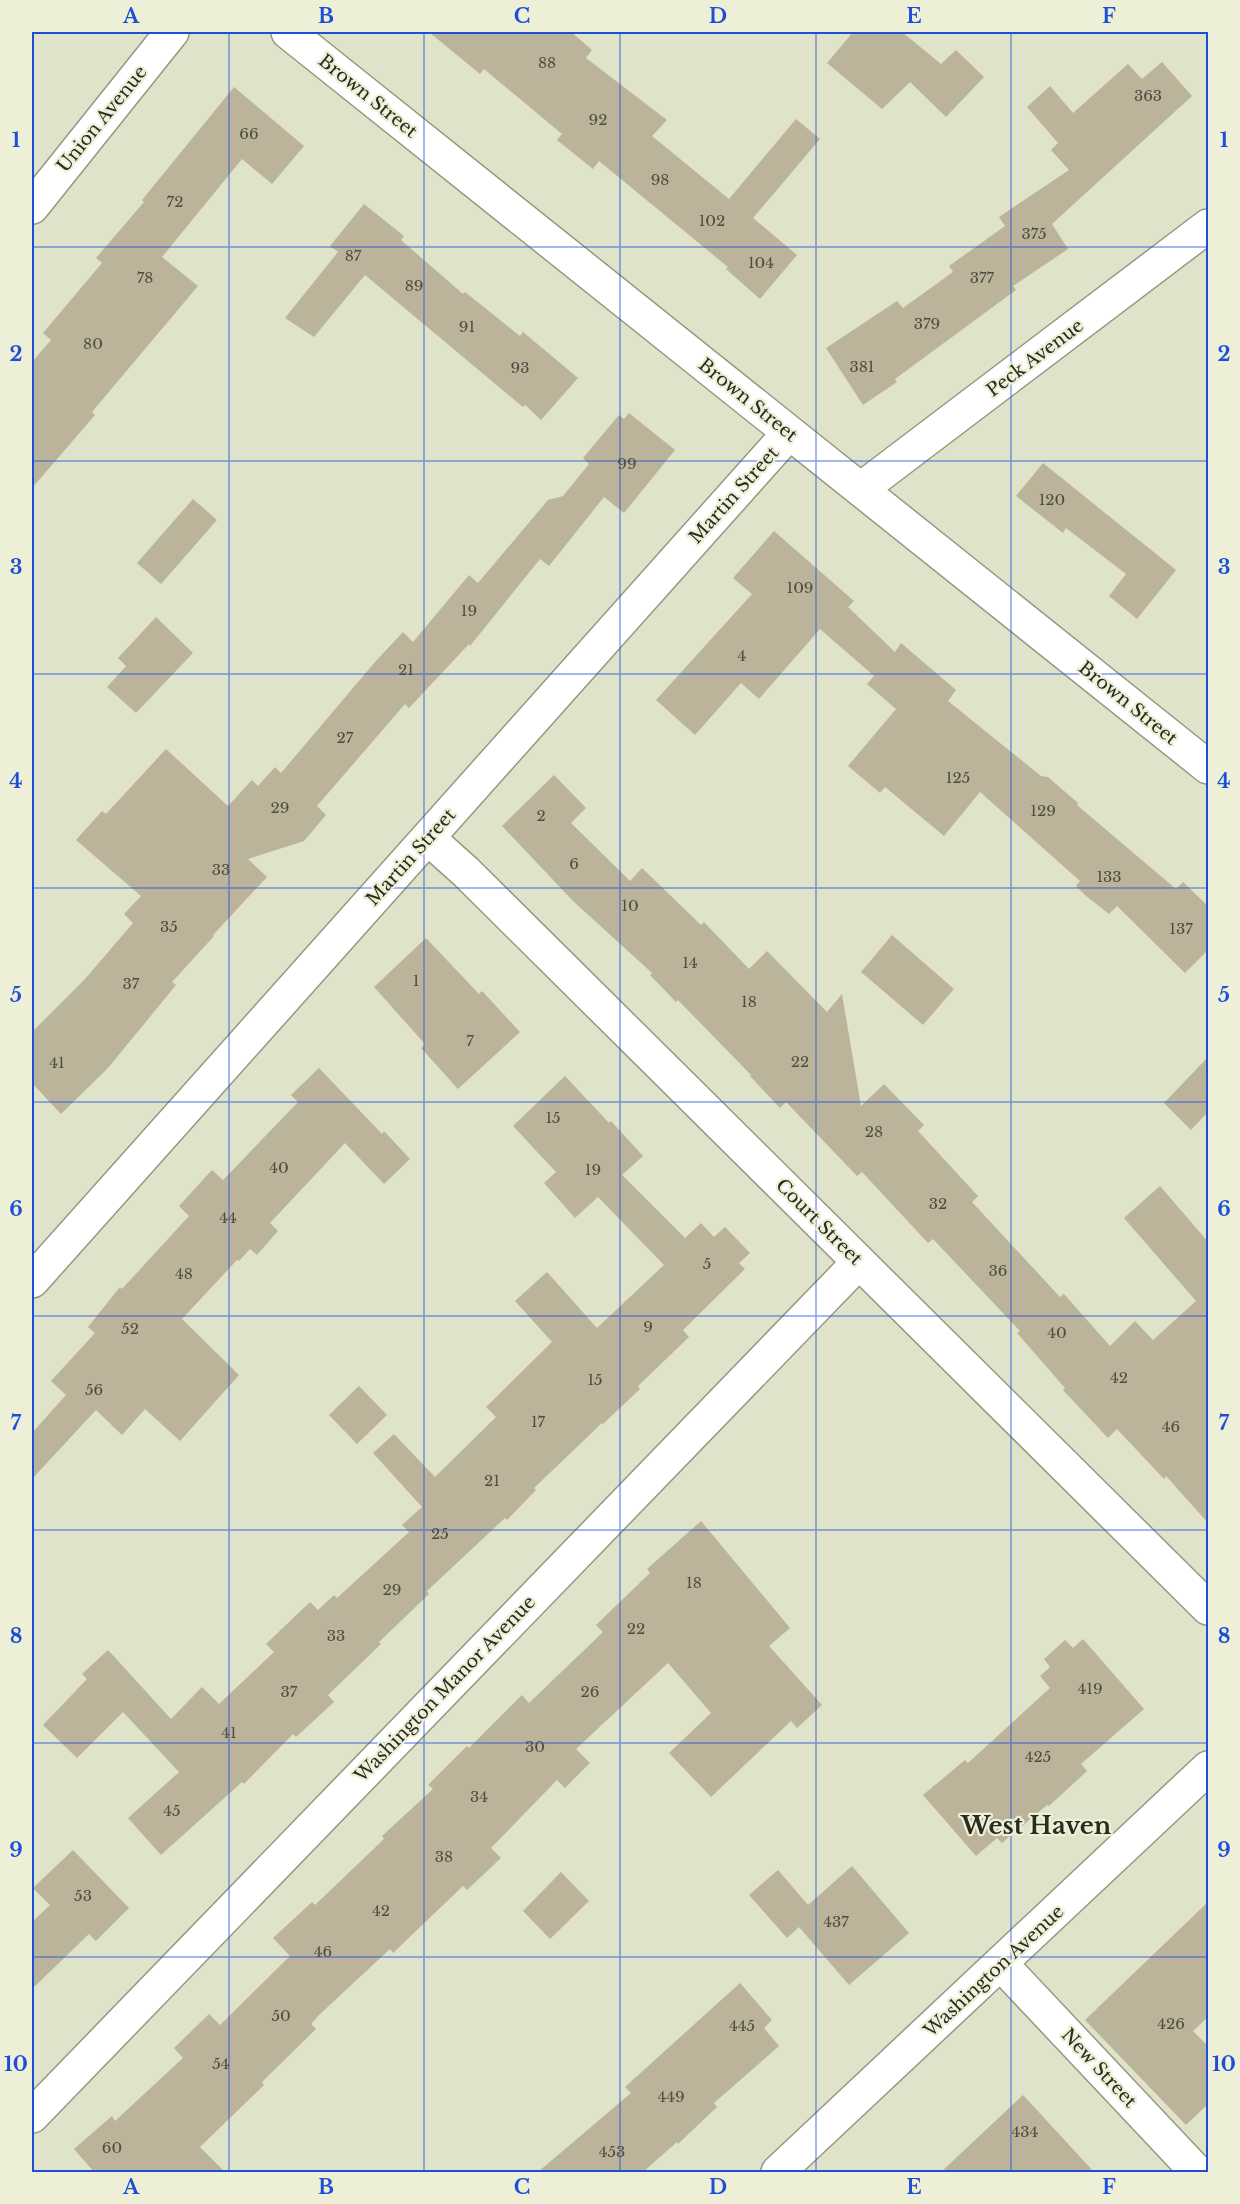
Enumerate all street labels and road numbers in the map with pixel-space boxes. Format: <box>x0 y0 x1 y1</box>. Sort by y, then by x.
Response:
street label: Brown Street <box>314 49 422 143</box>
street label: Union Avenue <box>52 61 152 177</box>
street label: Peck Avenue <box>982 314 1088 402</box>
street label: Brown Street <box>694 353 802 447</box>
street label: Martin Street <box>685 442 783 548</box>
street label: Brown Street <box>1074 656 1182 750</box>
street label: Martin Street <box>362 804 460 910</box>
street label: Court Street <box>771 1174 867 1270</box>
street label: Washington Manor Avenue <box>349 1591 540 1787</box>
street label: Washington Avenue <box>919 1900 1069 2042</box>
street label: New Street <box>1057 2024 1141 2112</box>

